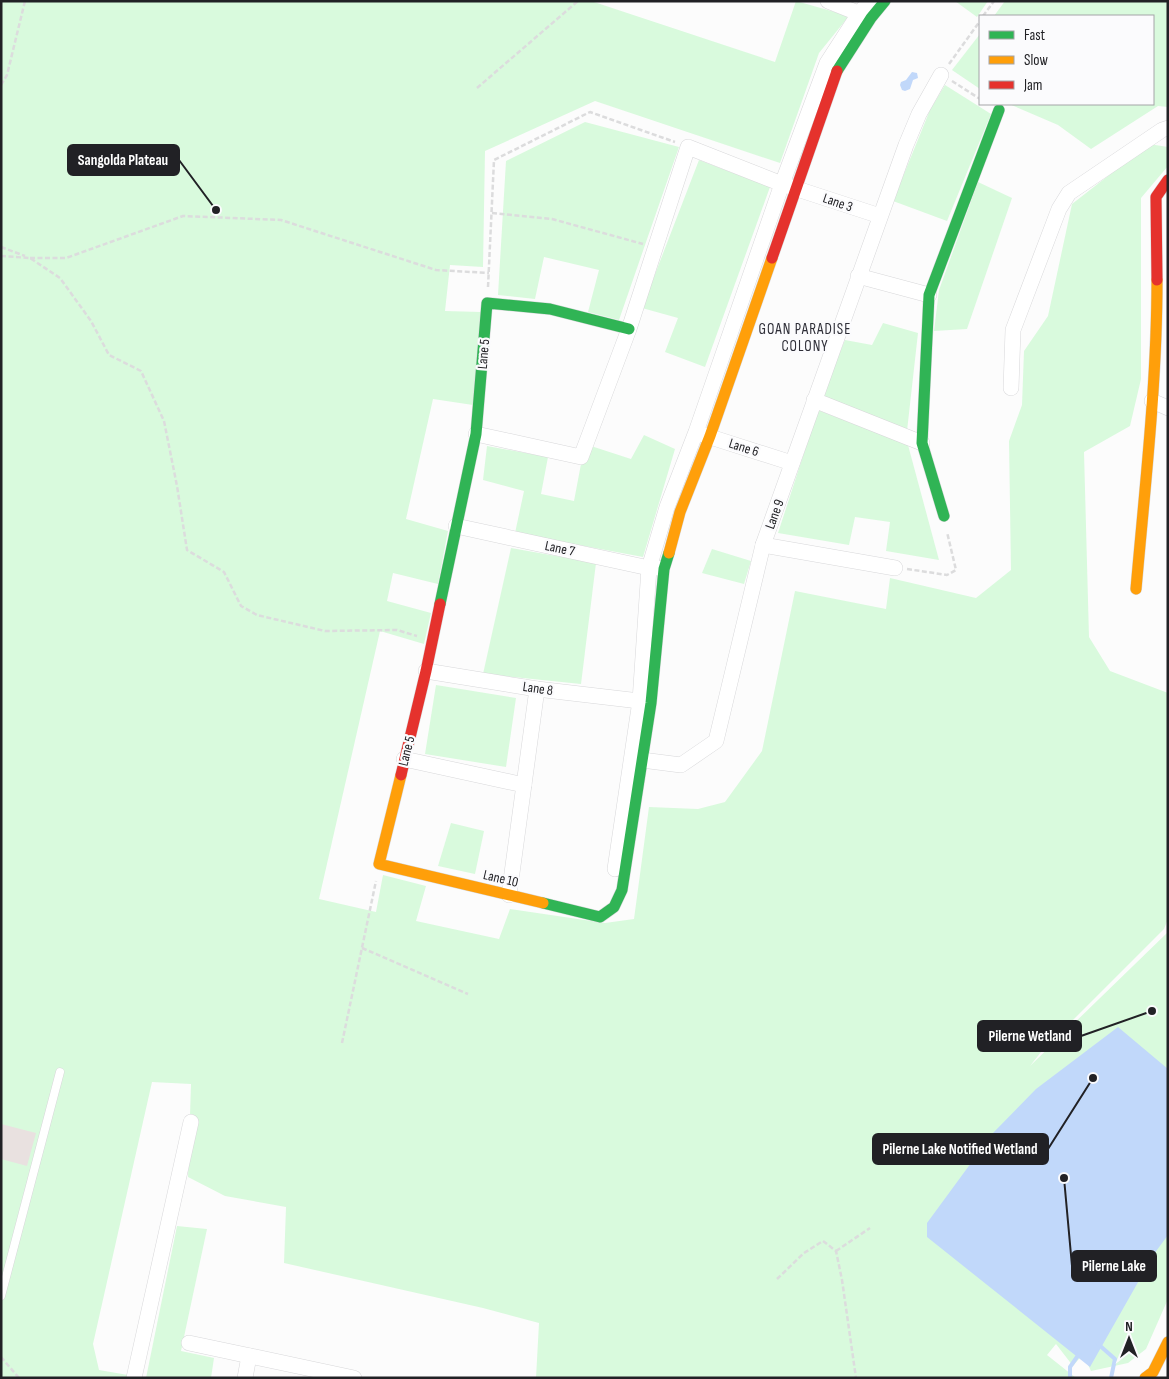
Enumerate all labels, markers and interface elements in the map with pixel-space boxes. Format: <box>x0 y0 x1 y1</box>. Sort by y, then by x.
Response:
legend <box>979 15 1154 105</box>
text: Fast <box>1024 26 1046 45</box>
text: Slow <box>1024 51 1048 70</box>
text: Jam <box>1023 76 1042 95</box>
callout: Sangolda Plateau <box>68 145 179 175</box>
text: Sangolda Plateau <box>78 151 168 170</box>
street label: Lane 3 <box>821 190 855 215</box>
district label: GOAN PARADISE COLONY <box>759 320 851 356</box>
street label: Lane 5 <box>474 338 493 370</box>
street label: Lane 6 <box>727 435 761 460</box>
street label: Lane 9 <box>761 497 788 531</box>
street label: Lane 7 <box>543 537 577 560</box>
street label: Lane 8 <box>522 678 554 699</box>
street label: Lane 5 <box>395 734 418 768</box>
street label: Lane 10 <box>482 866 520 891</box>
callout: Pilerne Wetland <box>978 1021 1081 1051</box>
text: Pilerne Wetland <box>988 1027 1072 1046</box>
callout: Pilerne Lake Notified Wetland <box>873 1134 1048 1164</box>
text: Pilerne Lake Notified Wetland <box>883 1140 1037 1159</box>
callout: Pilerne Lake <box>1072 1251 1156 1281</box>
text: Pilerne Lake <box>1082 1257 1146 1276</box>
north arrow <box>1104 1314 1154 1364</box>
text: N <box>1125 1318 1133 1335</box>

